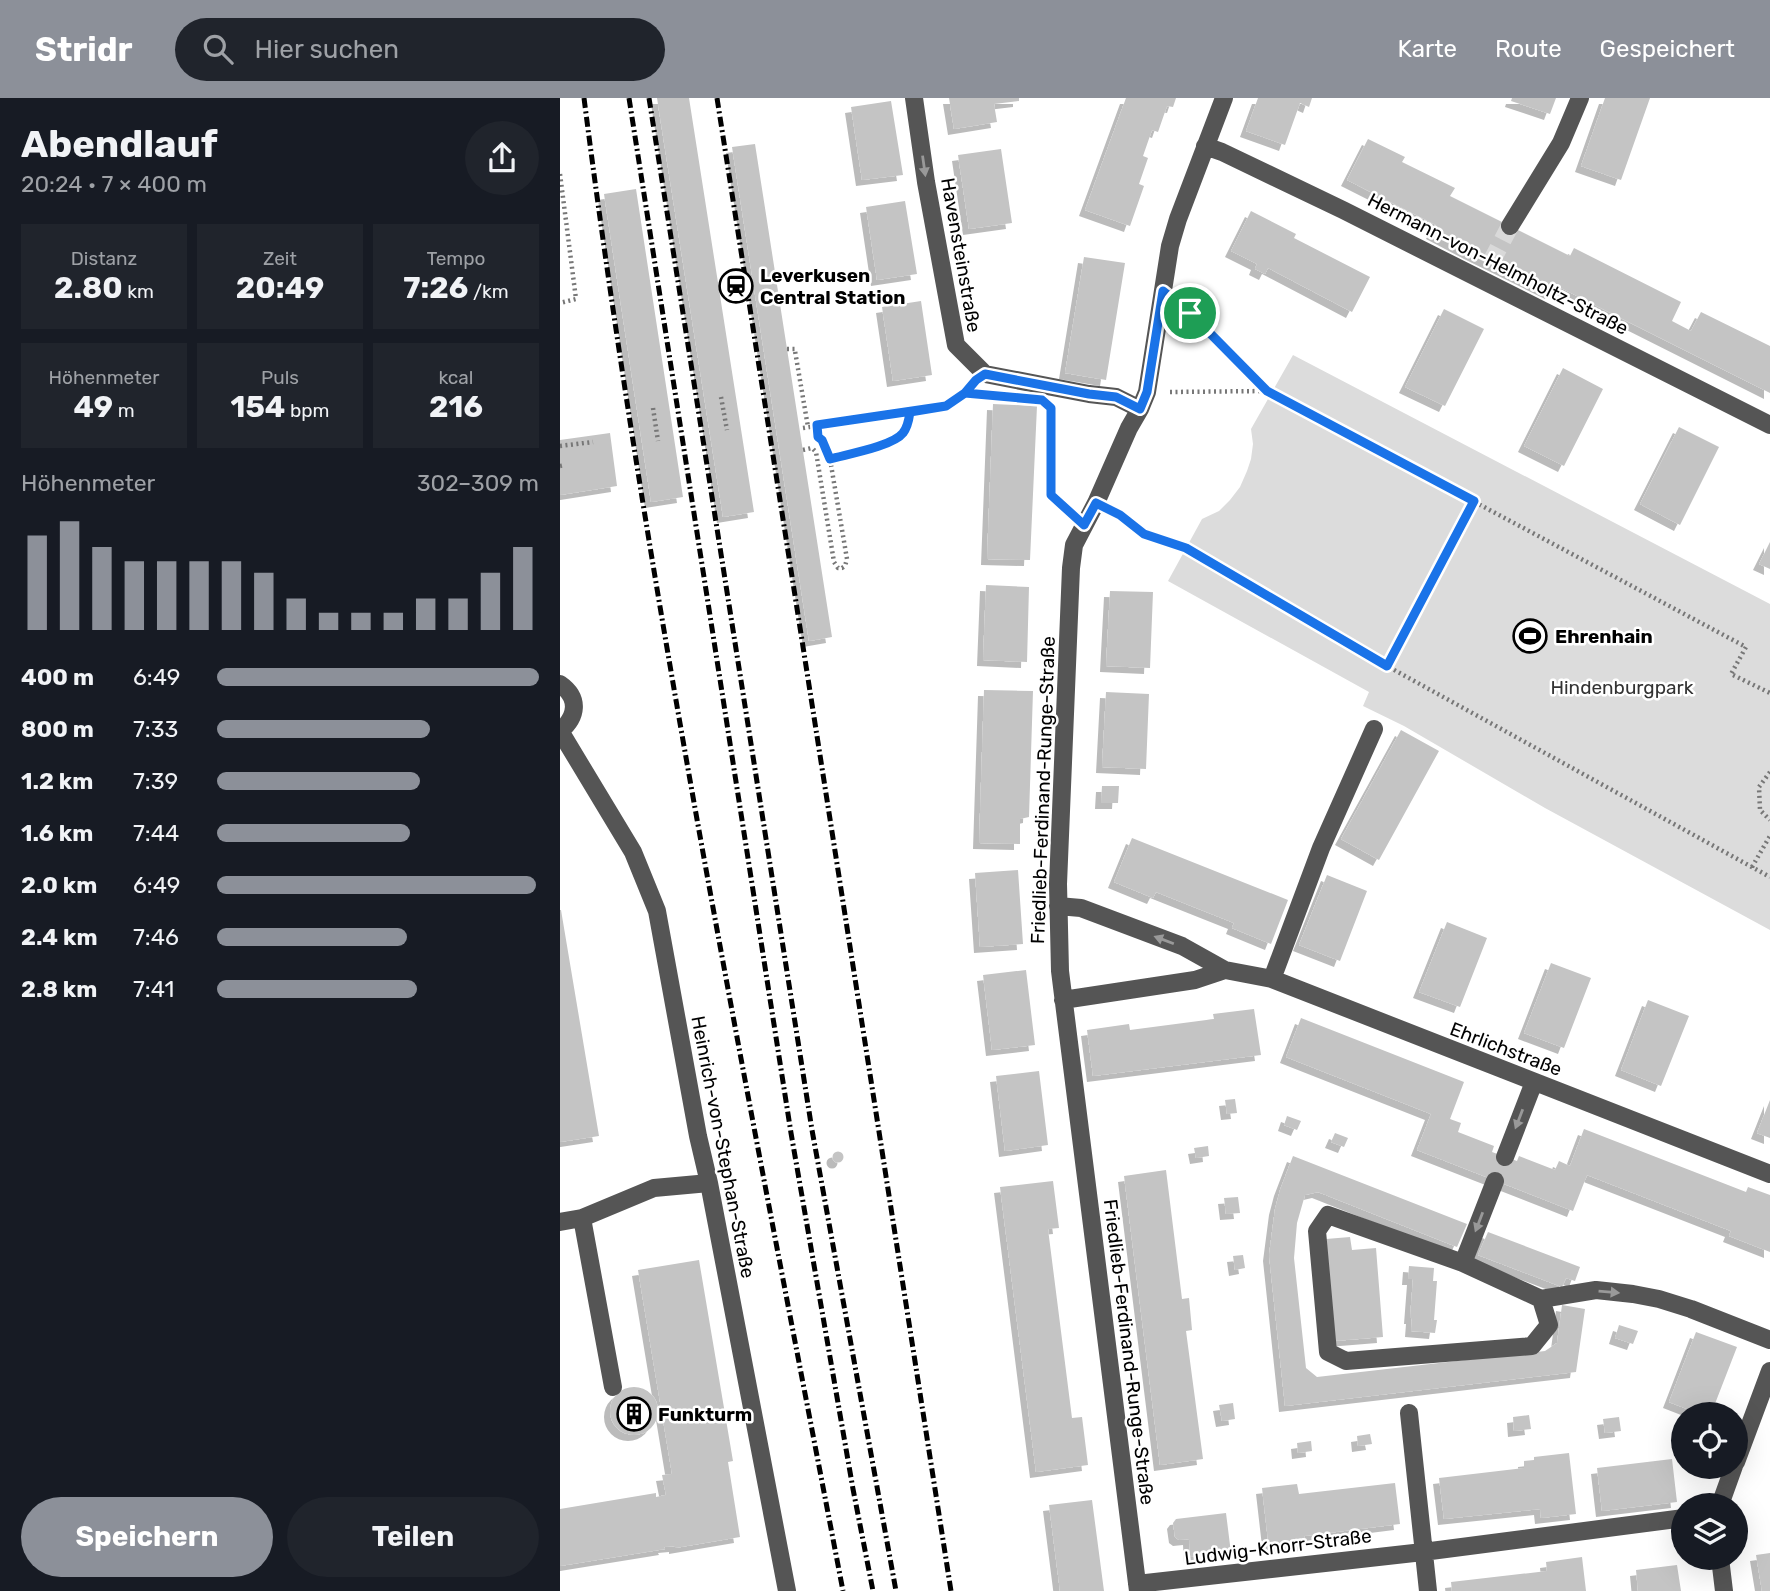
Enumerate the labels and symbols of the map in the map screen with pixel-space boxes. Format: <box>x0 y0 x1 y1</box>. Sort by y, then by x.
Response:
one-way arrow <box>918 155 929 177</box>
street label: Havensteinstraße <box>936 176 986 334</box>
street label: Hermann-von-Helmholtz-Straße <box>1364 188 1632 340</box>
place label: Leverkusen Central Station <box>760 264 906 309</box>
station icon: Leverkusen Central Station <box>717 267 755 305</box>
pin <box>1160 283 1220 343</box>
sports icon: Ehrenhain <box>1511 617 1549 655</box>
place label: Ehrenhain <box>1555 625 1653 648</box>
street label: Friedlieb-Ferdinand-Runge-Straße <box>1026 636 1060 944</box>
park label: Hindenburgpark <box>1550 676 1694 699</box>
one-way arrow <box>1153 934 1174 945</box>
street label: Heinrich-von-Stephan-Straße <box>686 1014 760 1280</box>
street label: Ehrlichstraße <box>1447 1017 1565 1081</box>
one-way arrow <box>1514 1109 1525 1130</box>
street label: Friedlieb-Ferdinand-Runge-Straße <box>1099 1198 1159 1506</box>
one-way arrow <box>1474 1212 1485 1233</box>
one-way arrow <box>1598 1286 1620 1297</box>
building icon: Funkturm <box>615 1395 653 1433</box>
place label: Funkturm <box>658 1403 752 1426</box>
street label: Ludwig-Knorr-Straße <box>1183 1524 1373 1570</box>

